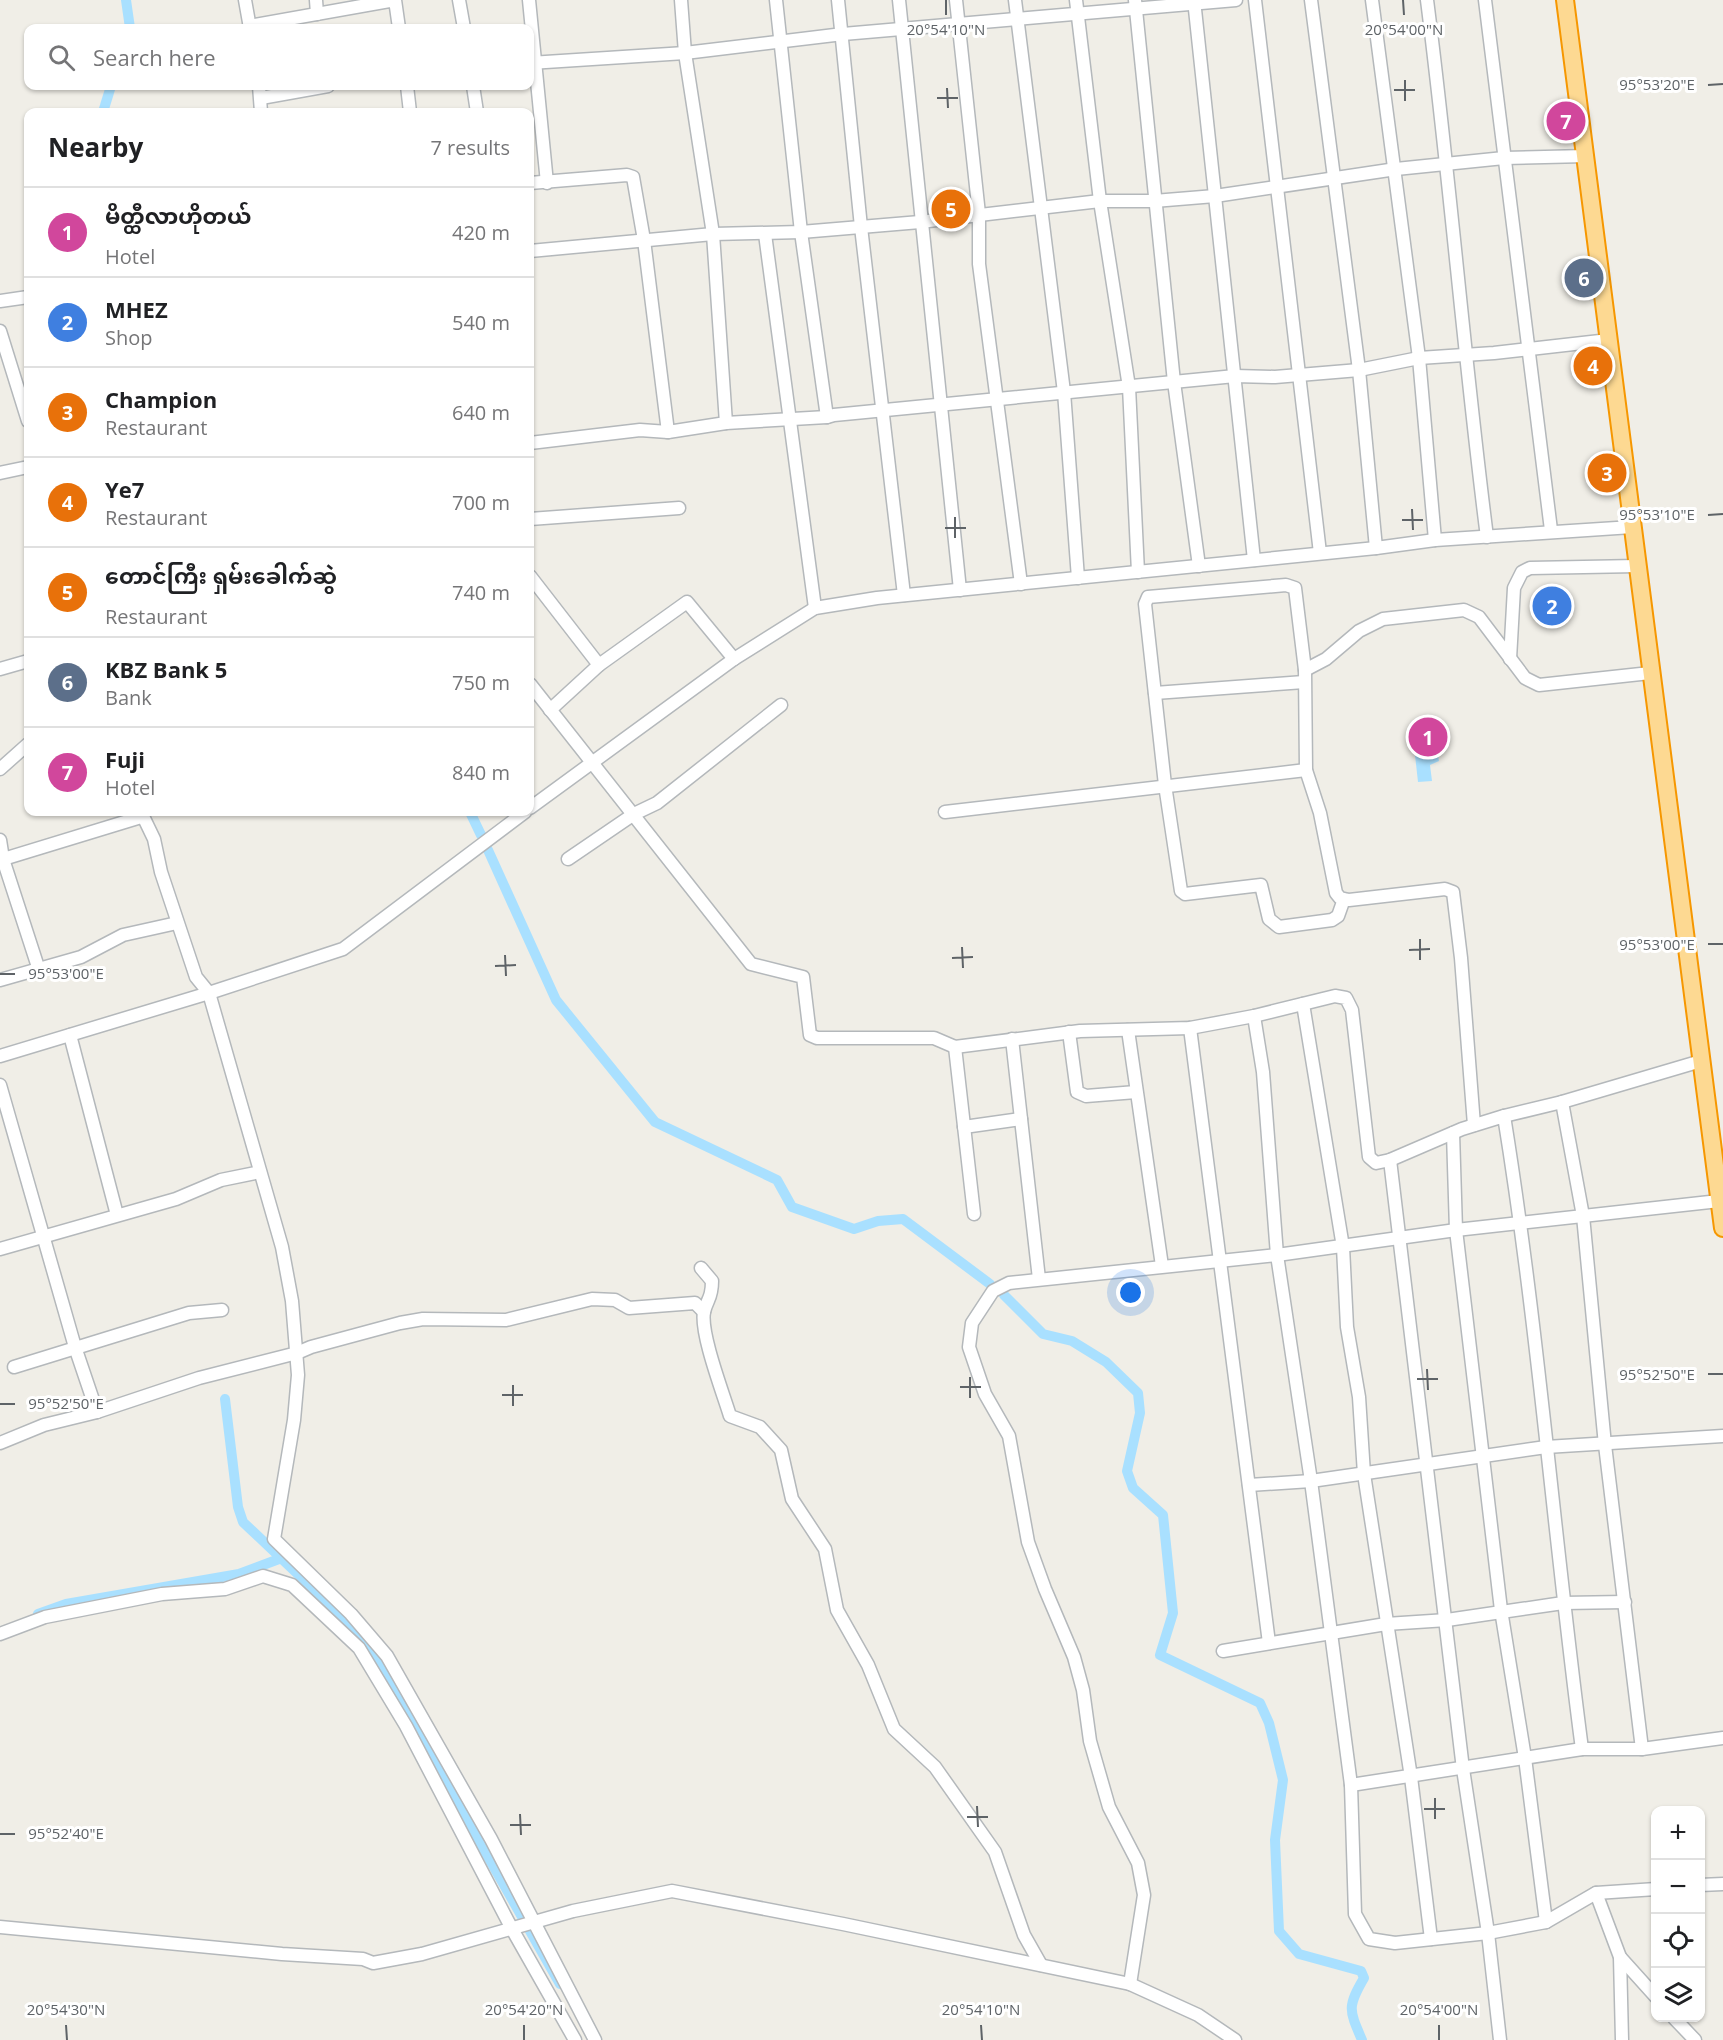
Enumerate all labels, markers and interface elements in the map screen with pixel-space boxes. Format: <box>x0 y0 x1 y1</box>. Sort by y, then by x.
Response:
text: 20°54'10"N <box>907 19 985 39</box>
text: 20°54'00"N <box>1365 19 1443 39</box>
search box <box>24 24 534 90</box>
icon: search <box>45 41 78 74</box>
text: Search here <box>93 42 216 72</box>
text: 95°53'20"E <box>1619 74 1695 94</box>
pin: 7 <box>1546 98 1586 144</box>
text: Nearby <box>48 129 143 165</box>
text: 7 results <box>430 134 510 161</box>
pin: 5 <box>932 186 970 232</box>
text: မိတ္ထီလာဟိုတယ် <box>105 200 251 230</box>
text: 1 <box>62 219 73 246</box>
text: 420 m <box>452 219 510 246</box>
text: Hotel <box>105 243 155 270</box>
pin: 6 <box>1564 256 1604 300</box>
text: MHEZ <box>105 294 168 324</box>
text: 2 <box>62 309 73 336</box>
text: 540 m <box>452 309 510 336</box>
text: Shop <box>105 324 153 351</box>
pin: 4 <box>1574 344 1612 388</box>
text: Champion <box>105 384 217 414</box>
text: 3 <box>62 399 73 426</box>
text: 640 m <box>452 399 510 426</box>
text: Restaurant <box>105 414 207 441</box>
pin: 3 <box>1588 450 1626 496</box>
text: Ye7 <box>105 474 144 504</box>
text: 4 <box>62 489 73 516</box>
text: 700 m <box>452 489 510 516</box>
text: Restaurant <box>105 504 207 531</box>
text: 95°53'10"E <box>1619 504 1695 524</box>
text: တောင်ကြီး ရှမ်းခေါက်ဆွဲ <box>105 560 337 590</box>
text: 5 <box>62 579 73 606</box>
text: 740 m <box>452 579 510 606</box>
pin: 2 <box>1532 584 1572 628</box>
text: Restaurant <box>105 603 207 630</box>
text: KBZ Bank 5 <box>105 654 227 684</box>
text: 6 <box>62 669 73 696</box>
text: 750 m <box>452 669 510 696</box>
text: Bank <box>105 684 152 711</box>
pin: 1 <box>1408 714 1448 760</box>
text: Fuji <box>105 744 145 774</box>
text: 7 <box>62 759 73 786</box>
text: 840 m <box>452 759 510 786</box>
text: Hotel <box>105 774 155 801</box>
text: 95°53'00"E <box>1619 934 1695 954</box>
text: 95°53'00"E <box>28 963 104 983</box>
your location <box>1116 1278 1145 1307</box>
text: 95°52'50"E <box>1619 1364 1695 1384</box>
text: 95°52'50"E <box>28 1393 104 1413</box>
map controls <box>1651 1806 1705 2022</box>
button: + <box>1651 1806 1705 1860</box>
text: 95°52'40"E <box>28 1823 104 1843</box>
button: − <box>1651 1860 1705 1914</box>
button: locate <box>1651 1914 1705 1968</box>
button: layers <box>1651 1968 1705 2022</box>
text: 20°54'30"N <box>27 1999 105 2019</box>
text: 20°54'20"N <box>485 1999 563 2019</box>
text: 20°54'10"N <box>942 1999 1020 2019</box>
text: 20°54'00"N <box>1400 1999 1478 2019</box>

